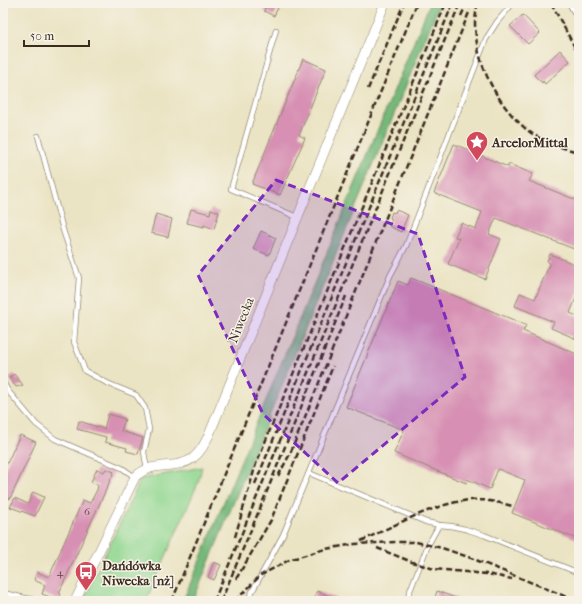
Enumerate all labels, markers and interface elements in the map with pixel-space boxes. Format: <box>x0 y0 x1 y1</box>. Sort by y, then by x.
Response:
scale bar <box>24 22 89 48</box>
text: 50 m <box>30 29 54 43</box>
place icon: ArcelorMittal <box>464 129 490 162</box>
place label: ArcelorMittal <box>491 135 568 150</box>
street label: Niwecka <box>225 294 257 345</box>
house number: 6 <box>84 505 90 518</box>
place label: Dańdówka Niwecka [nż] <box>102 558 174 589</box>
bus stop icon: Dańdówka Niwecka [nż] <box>73 559 99 592</box>
house number: 4 <box>57 566 64 579</box>

